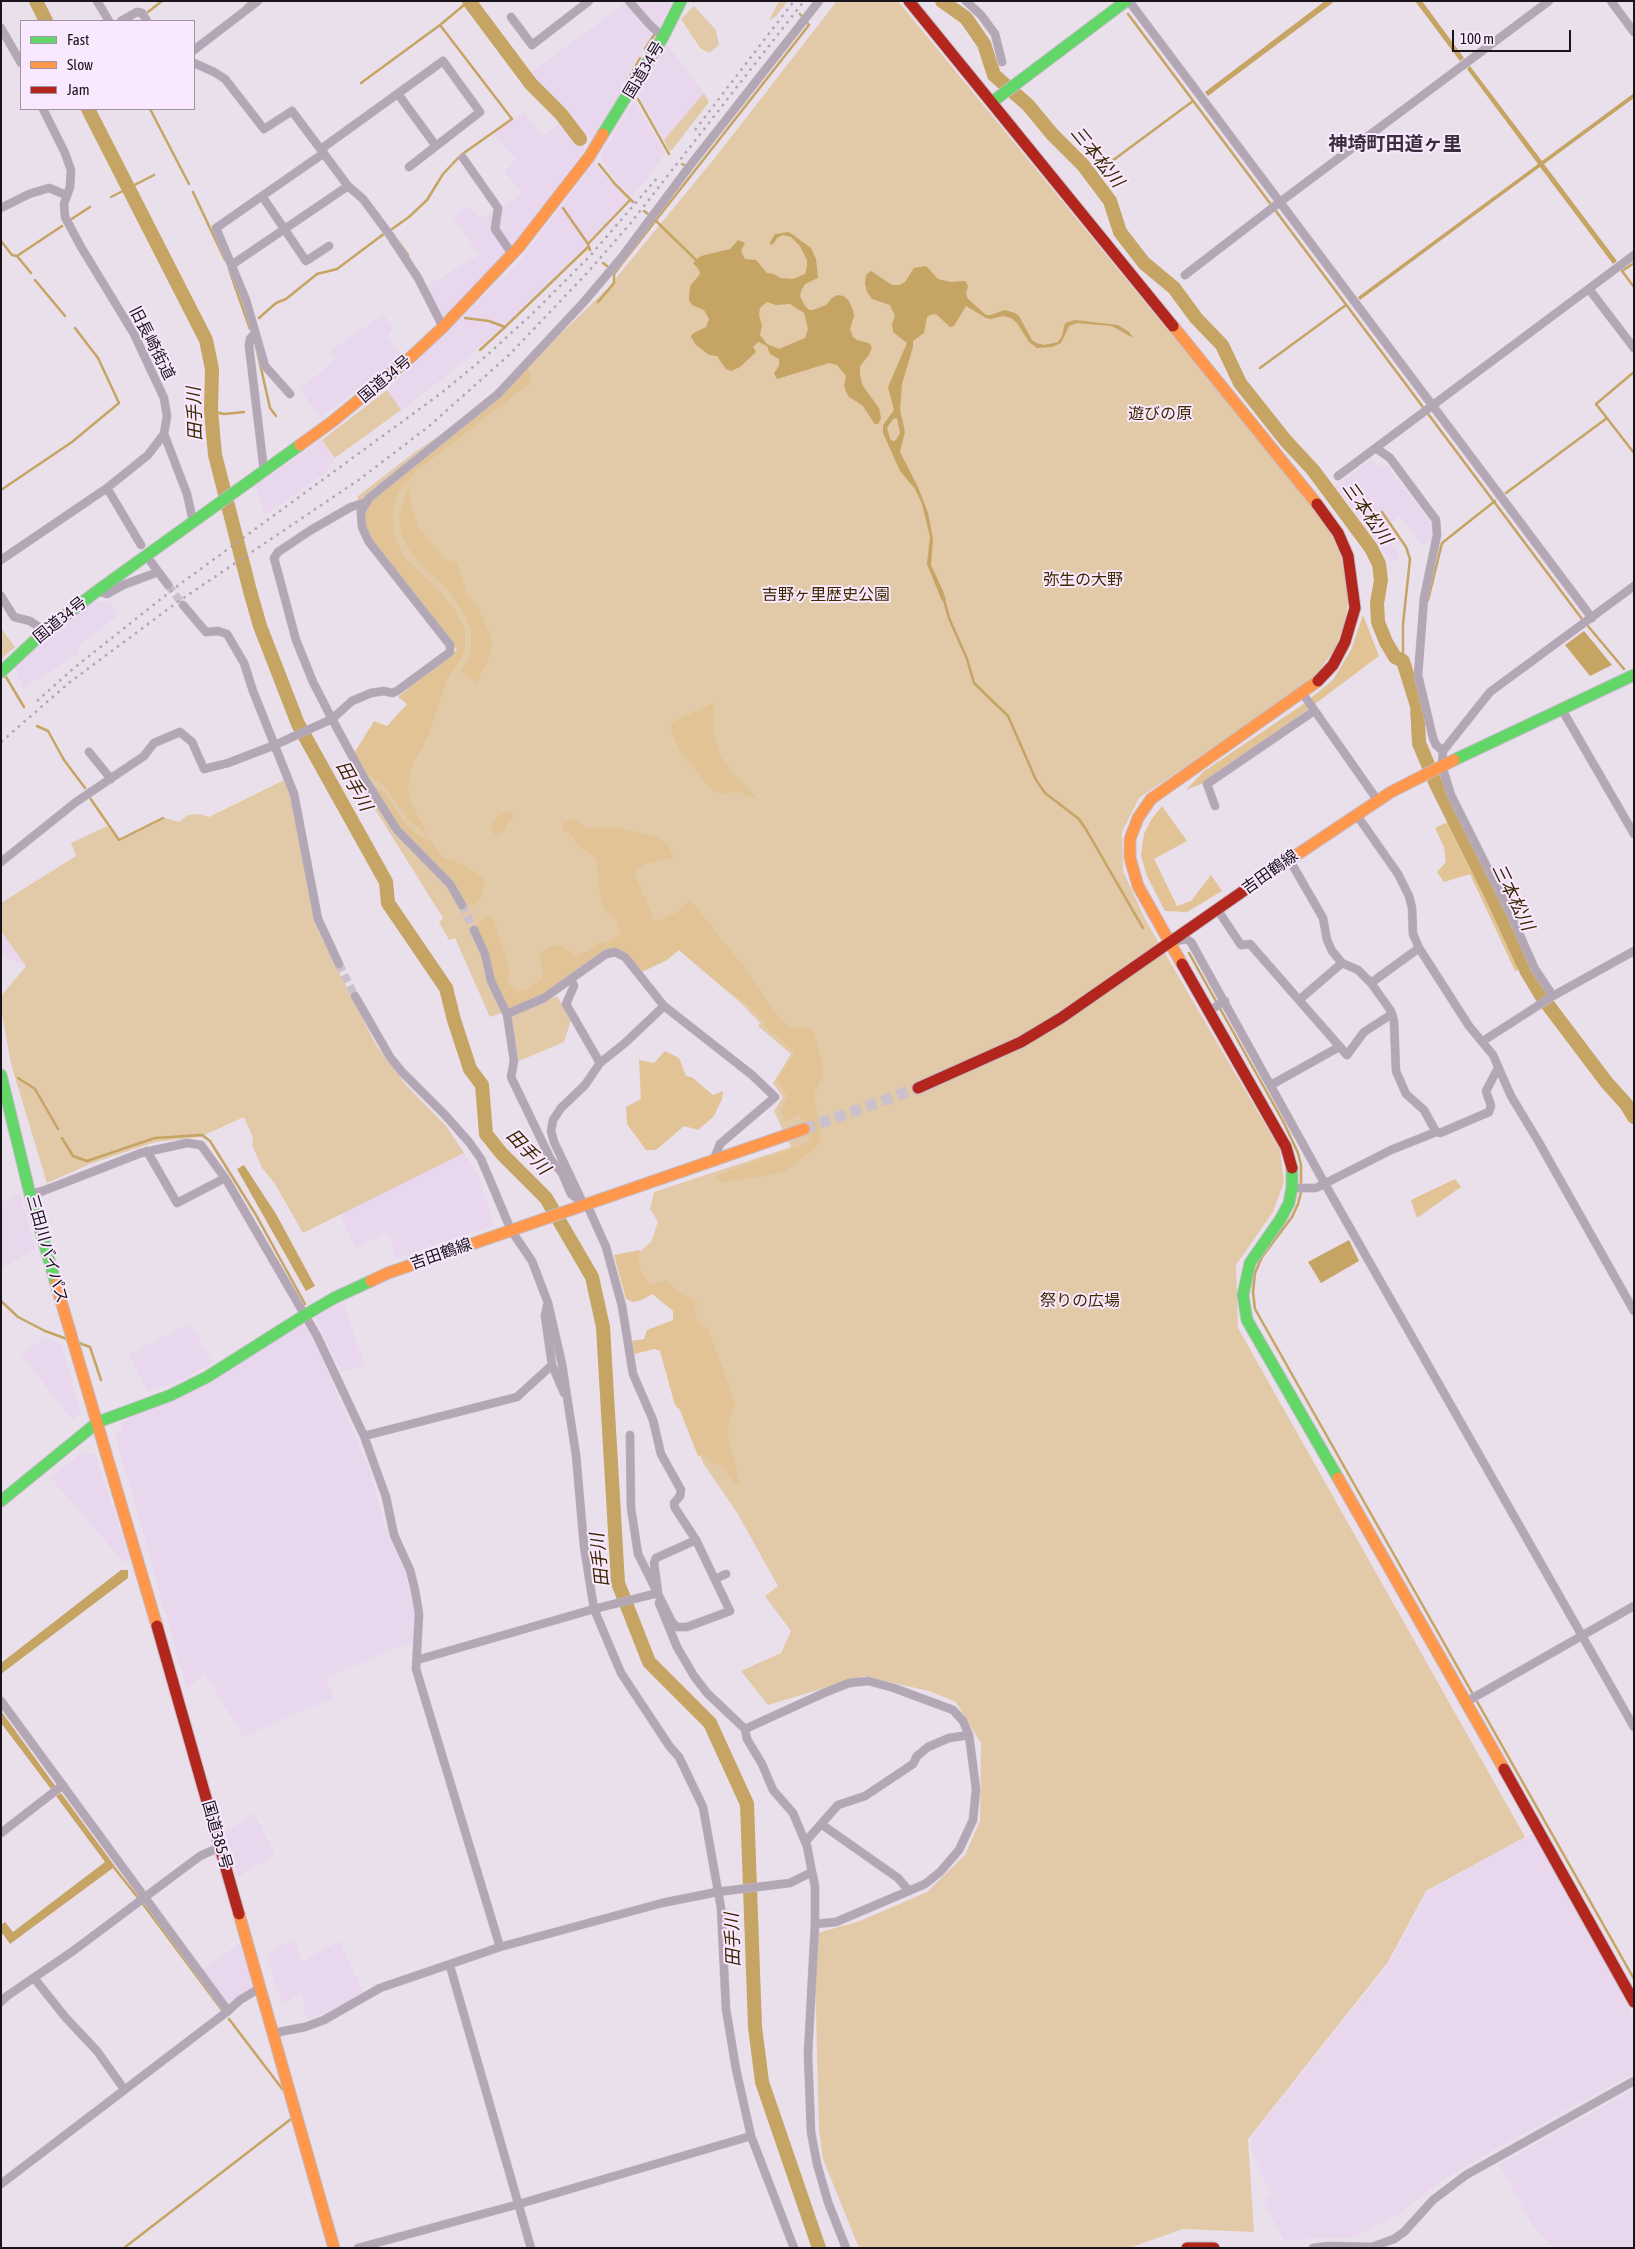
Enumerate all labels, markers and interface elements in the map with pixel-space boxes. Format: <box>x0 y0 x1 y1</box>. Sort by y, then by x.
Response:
legend <box>20 20 195 110</box>
scale bar <box>1455 20 1574 52</box>
text: 100 m <box>1460 30 1494 47</box>
text: Fast <box>67 31 89 48</box>
street label: 国道34号 <box>620 38 668 102</box>
text: Slow <box>67 56 93 73</box>
text: Jam <box>67 81 90 98</box>
water label: 三本松川 <box>1066 122 1128 192</box>
district label: 神埼町田道ヶ里 <box>1329 133 1461 155</box>
street label: 旧長崎街道 <box>125 303 179 383</box>
street label: 国道34号 <box>355 351 415 407</box>
water label: 田手川 <box>183 387 207 441</box>
park label: 遊びの原 <box>1128 404 1192 424</box>
water label: 三本松川 <box>1338 477 1396 549</box>
park label: 弥生の大野 <box>1043 570 1123 590</box>
park label: 吉野ヶ里歴史公園 <box>762 585 890 605</box>
street label: 国道34号 <box>29 593 91 647</box>
water label: 田手川 <box>331 757 377 815</box>
street label: 吉田鶴線 <box>1238 846 1302 898</box>
water label: 三本松川 <box>1488 860 1538 934</box>
water label: 田手川 <box>502 1125 554 1179</box>
street label: 三田川バイパス <box>22 1193 72 1305</box>
street label: 吉田鶴線 <box>408 1235 474 1273</box>
park label: 祭りの広場 <box>1040 1291 1120 1311</box>
water label: 田手川 <box>586 1532 614 1588</box>
street label: 国道385号 <box>198 1798 236 1872</box>
water label: 田手川 <box>721 1913 745 1967</box>

